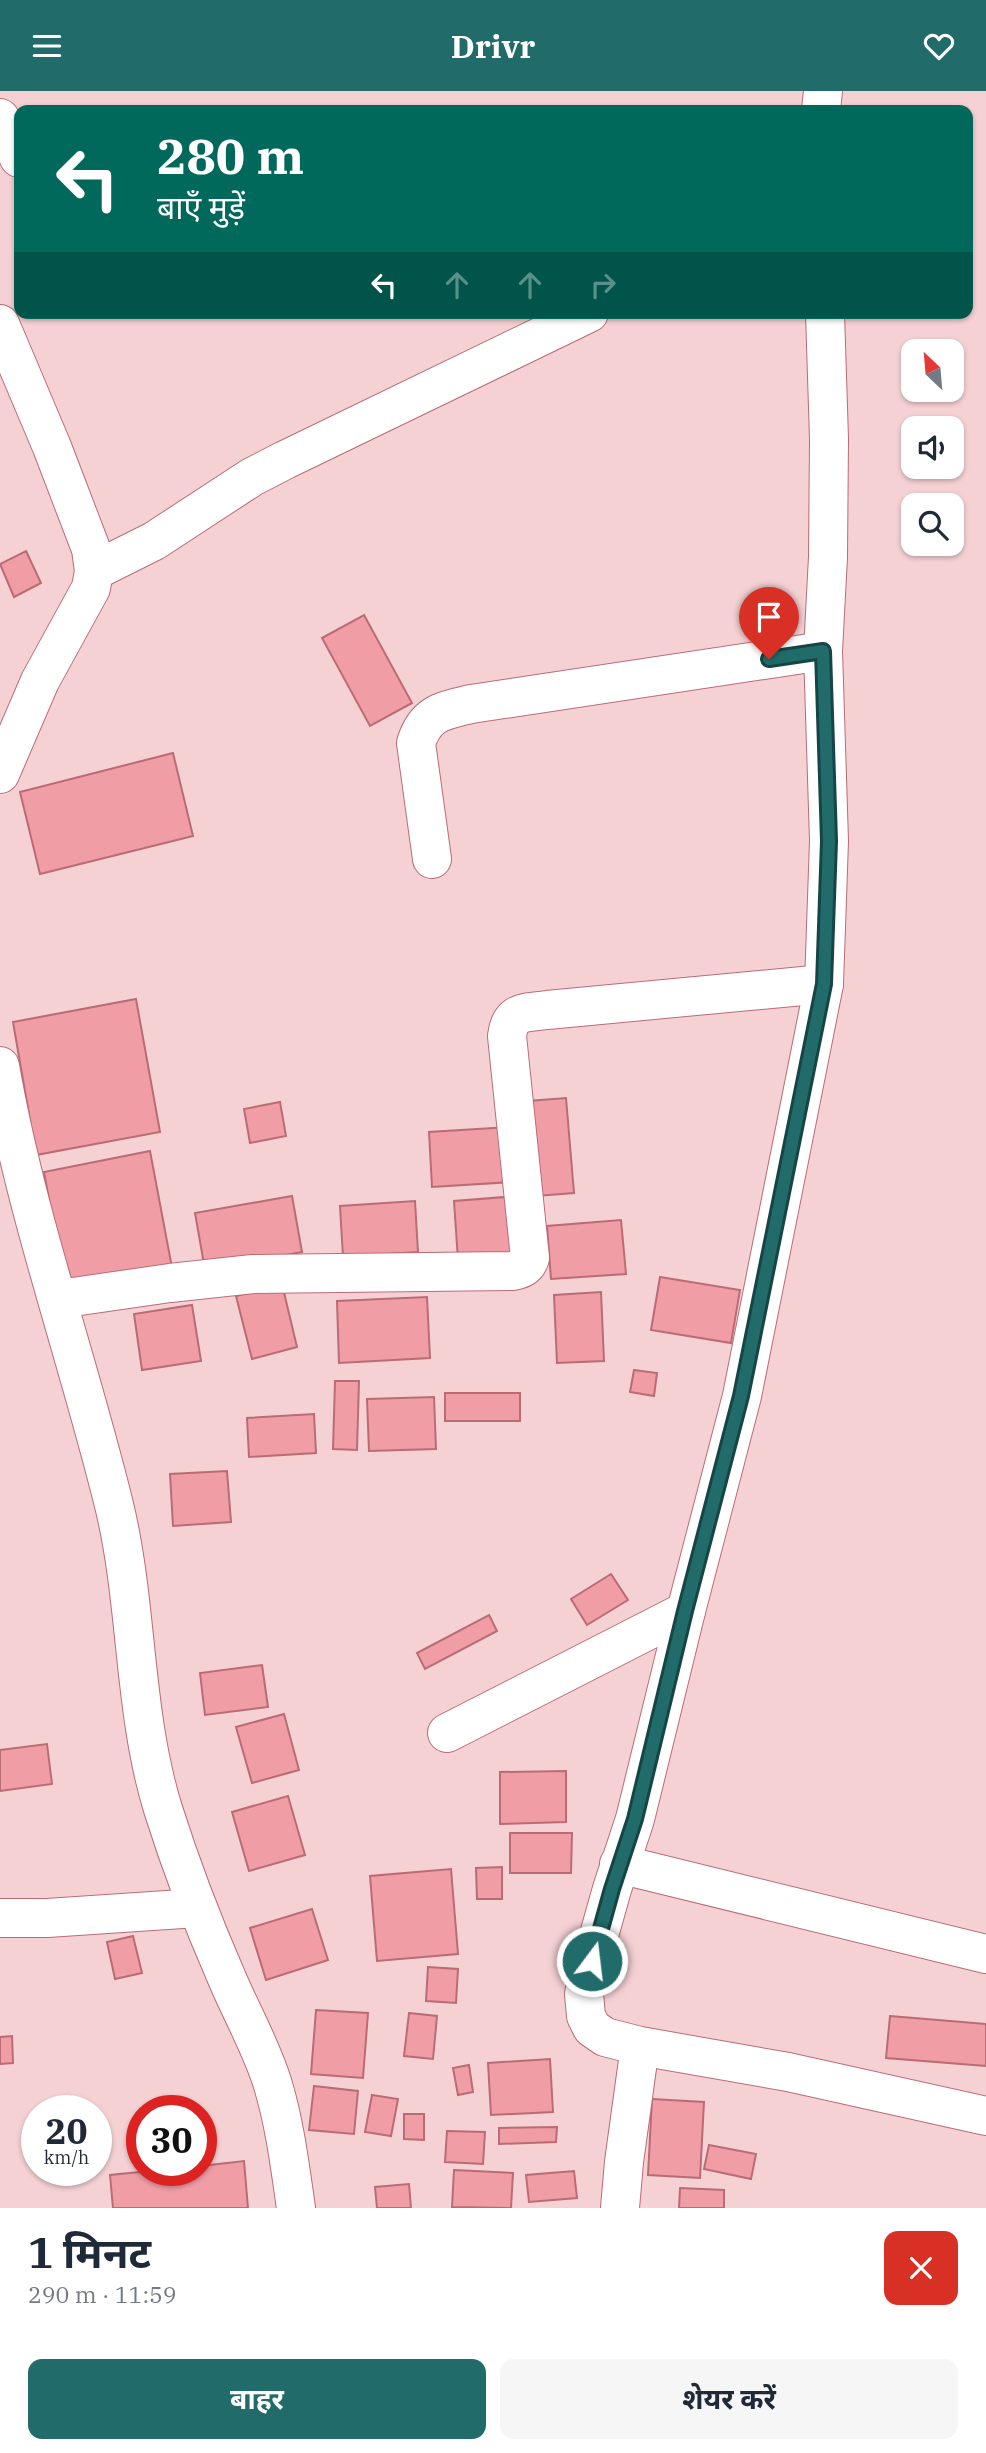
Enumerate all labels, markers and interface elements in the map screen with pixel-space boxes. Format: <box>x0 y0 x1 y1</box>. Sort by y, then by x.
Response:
text: Drivr <box>451 25 535 67</box>
icon: menu <box>28 27 66 65</box>
icon: heart <box>920 27 958 65</box>
text: 280 m <box>157 124 304 187</box>
icon: left <box>42 133 133 224</box>
text: बाएँ मुड़ें <box>157 186 245 228</box>
icon: left <box>365 266 403 304</box>
icon: ahead <box>438 266 476 304</box>
icon: ahead <box>511 266 549 304</box>
icon: right <box>584 266 622 304</box>
north arrow <box>901 339 964 403</box>
map controls <box>901 339 964 556</box>
button: sound <box>901 416 964 479</box>
button: search <box>901 493 964 556</box>
pin <box>739 587 799 659</box>
icon: arrive <box>750 598 788 636</box>
position arrow <box>555 1924 629 1998</box>
speed limit sign: 30 <box>126 2095 217 2186</box>
text: 20 <box>45 2108 88 2154</box>
text: km/h <box>44 2146 89 2169</box>
text: 1 मिनट <box>28 2225 151 2280</box>
button: close <box>884 2231 958 2305</box>
text: 290 m · 11:59 <box>28 2279 177 2309</box>
button: बाहर <box>28 2359 486 2439</box>
button: शेयर करें <box>500 2359 958 2439</box>

